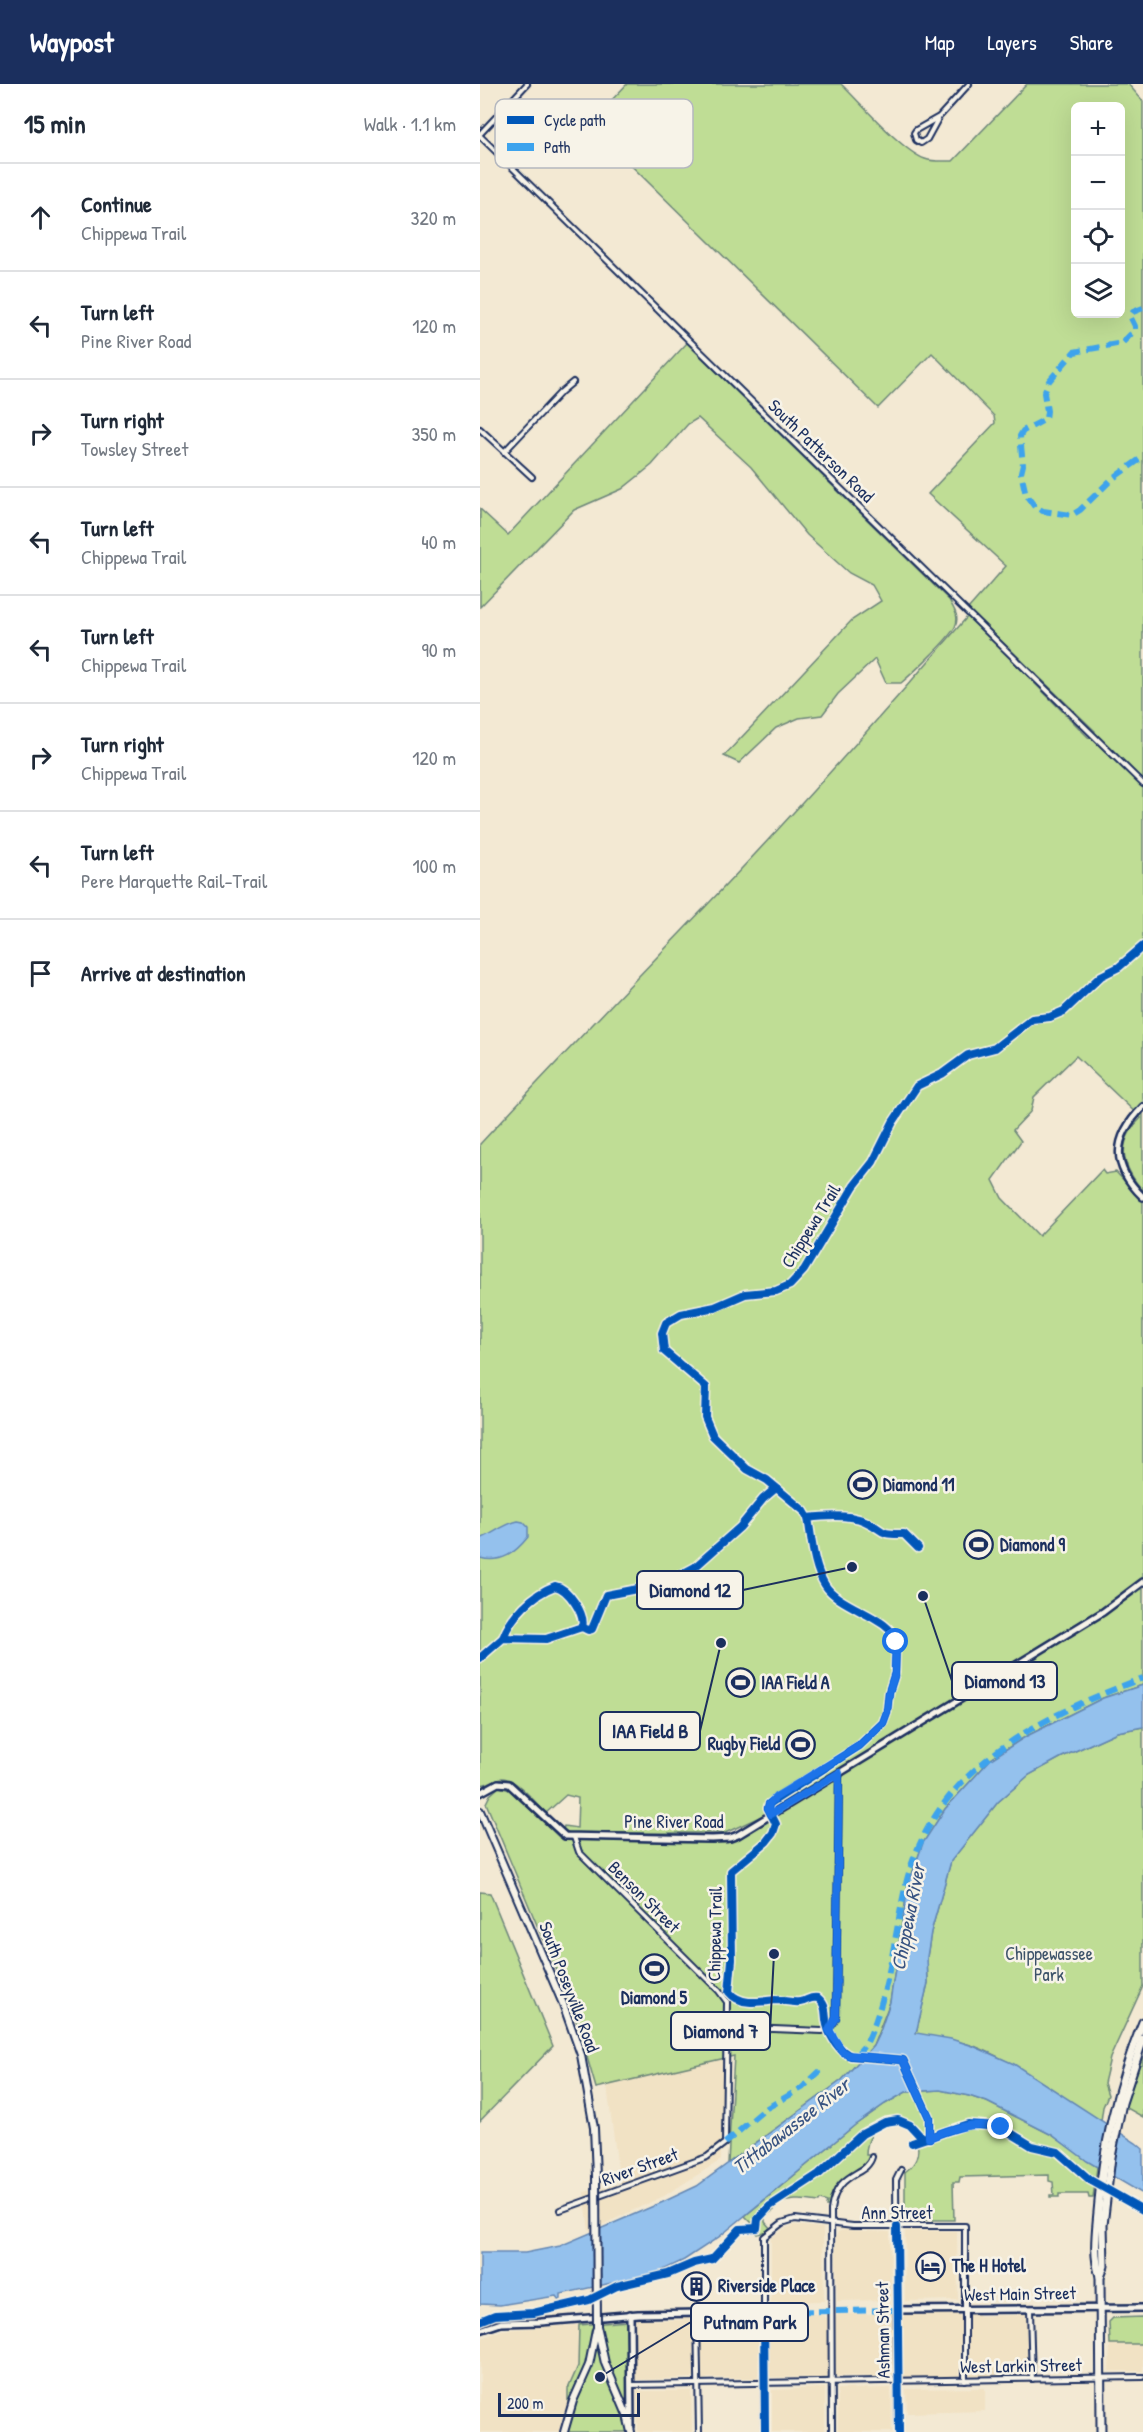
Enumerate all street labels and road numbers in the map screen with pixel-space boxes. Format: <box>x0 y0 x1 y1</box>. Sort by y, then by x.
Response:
street label: South Patterson Road <box>763 393 880 508</box>
street label: Chippewa Trail <box>775 1179 846 1273</box>
street label: Pine River Road <box>624 1809 724 1834</box>
street label: Benson Street <box>603 1855 687 1939</box>
street label: Chippewa Trail <box>701 1886 728 1982</box>
street label: South Poseyville Road <box>533 1918 606 2056</box>
street label: River Street <box>598 2141 682 2192</box>
street label: Ann Street <box>861 2200 933 2225</box>
street label: West Main Street <box>964 2280 1077 2307</box>
street label: Ashman Street <box>869 2281 896 2379</box>
street label: West Larkin Street <box>960 2352 1083 2379</box>

